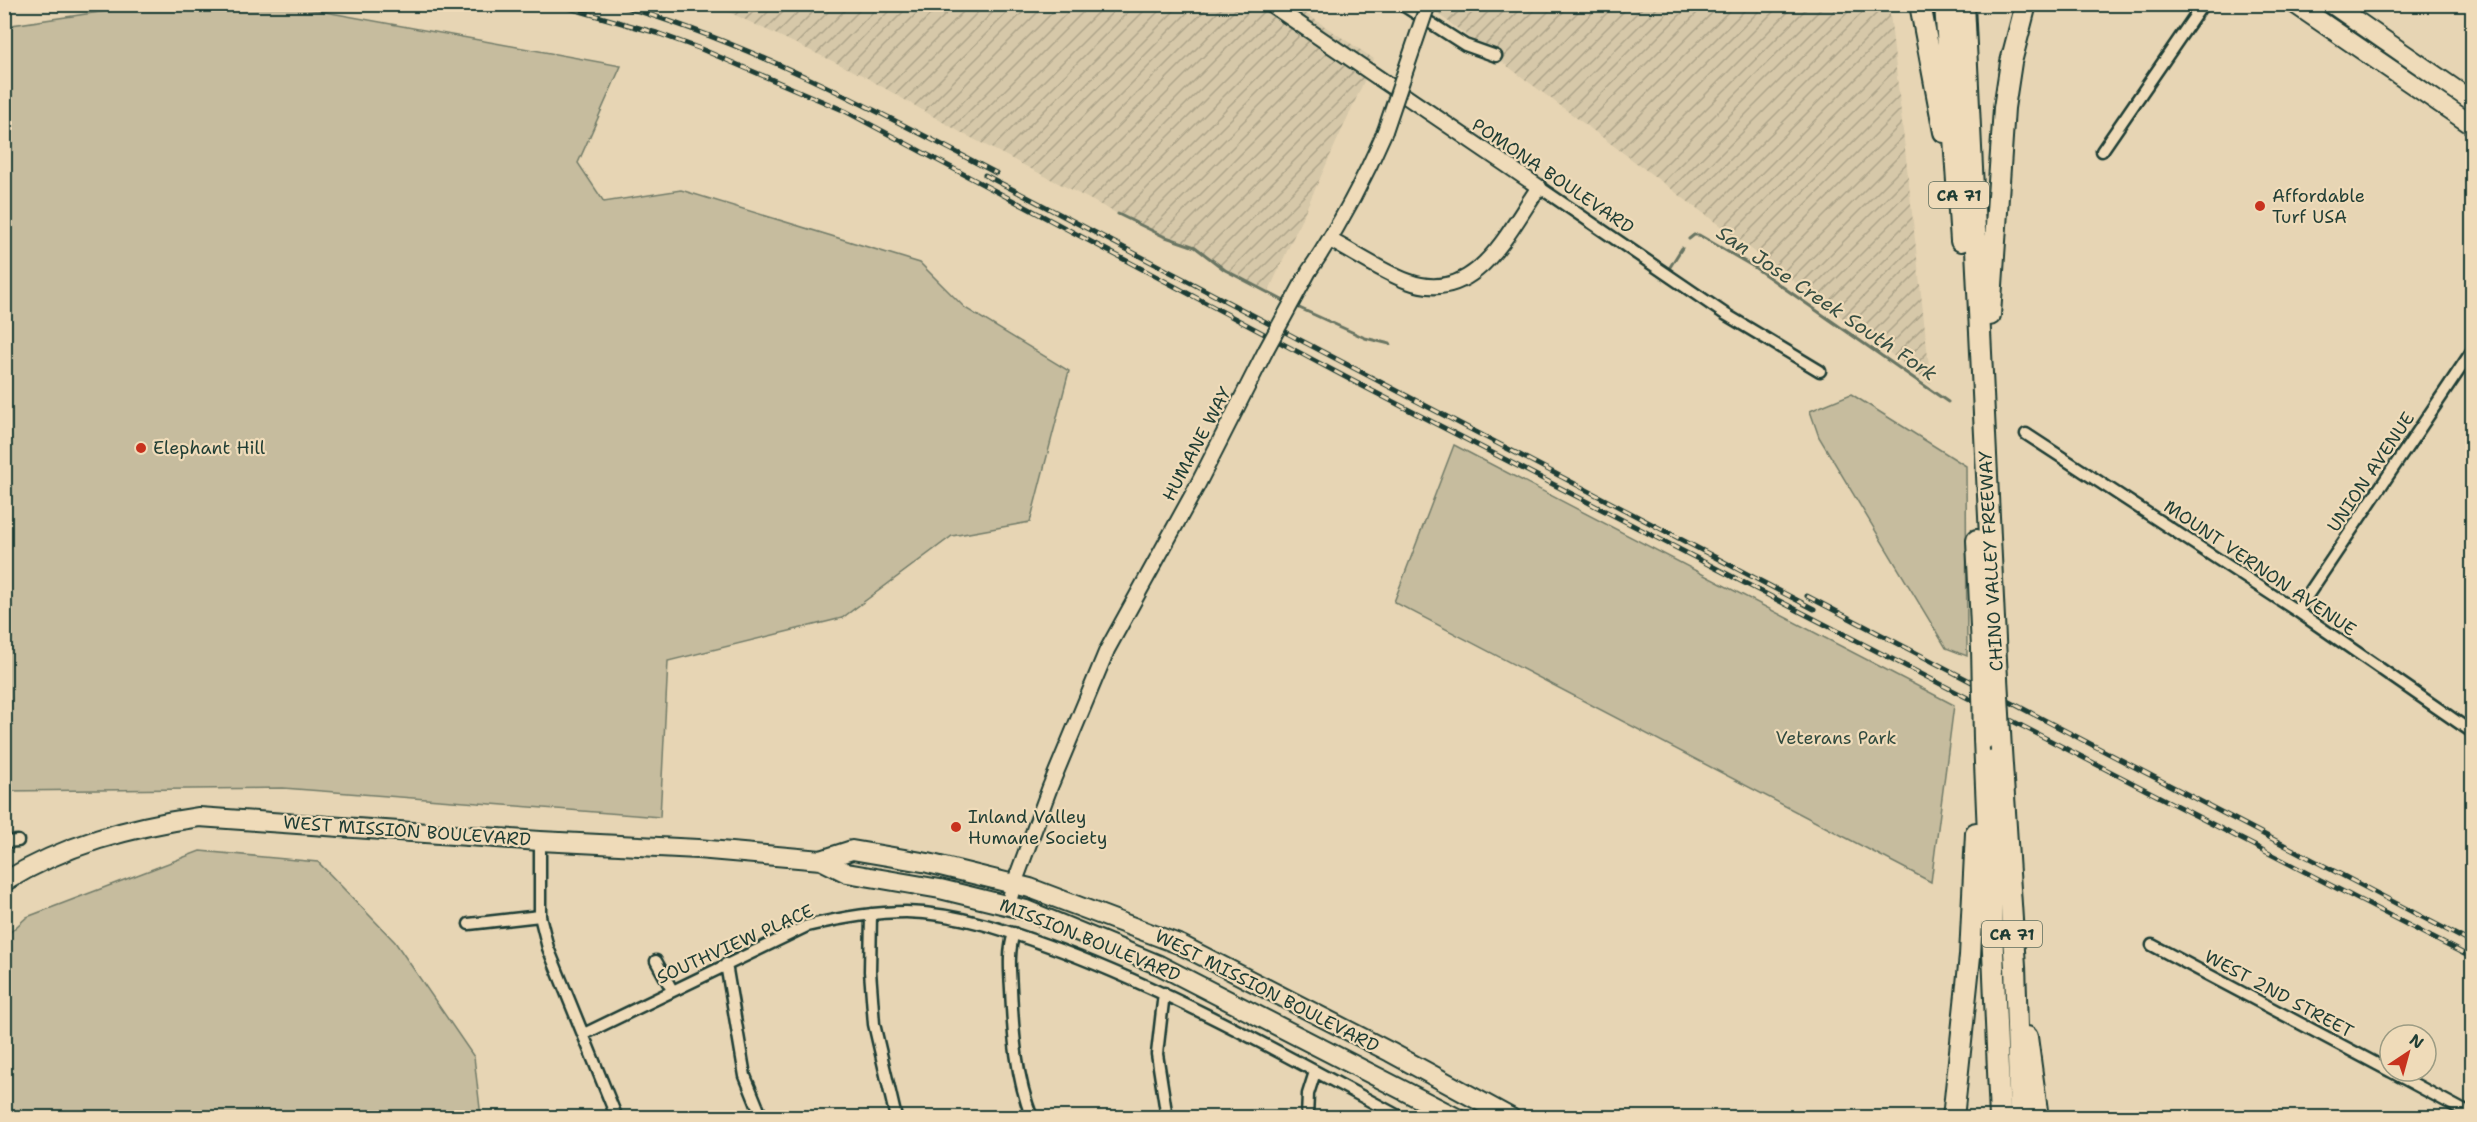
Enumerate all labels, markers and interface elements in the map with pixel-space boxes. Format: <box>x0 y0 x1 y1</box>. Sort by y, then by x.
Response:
street label: POMONA BOULEVARD <box>1467 113 1639 239</box>
road number: CA 71 <box>1929 182 1989 208</box>
place label: Affordable Turf USA <box>2272 184 2365 229</box>
marker: Affordable Turf USA <box>2253 199 2267 213</box>
water label: San Jose Creek South Fork <box>1712 219 1943 387</box>
street label: HUMANE WAY <box>1157 382 1237 505</box>
street label: UNION AVENUE <box>2322 407 2420 537</box>
place label: Elephant Hill <box>153 436 266 460</box>
marker: Elephant Hill <box>134 441 148 455</box>
street label: CHINO VALLEY FREEWAY <box>1973 450 2009 672</box>
street label: MOUNT VERNON AVENUE <box>2159 495 2361 641</box>
park label: Veterans Park <box>1776 726 1897 750</box>
place label: Inland Valley Humane Society <box>968 805 1107 850</box>
street label: WEST MISSION BOULEVARD <box>282 810 532 852</box>
marker: Inland Valley Humane Society <box>949 820 963 834</box>
street label: MISSION BOULEVARD <box>996 893 1184 987</box>
street label: SOUTHVIEW PLACE <box>653 899 817 989</box>
road number: CA 71 <box>1982 921 2042 947</box>
street label: WEST MISSION BOULEVARD <box>1151 924 1383 1058</box>
street label: WEST 2ND STREET <box>2200 944 2358 1044</box>
north arrow <box>2378 1023 2438 1083</box>
text: N <box>2405 1029 2428 1053</box>

